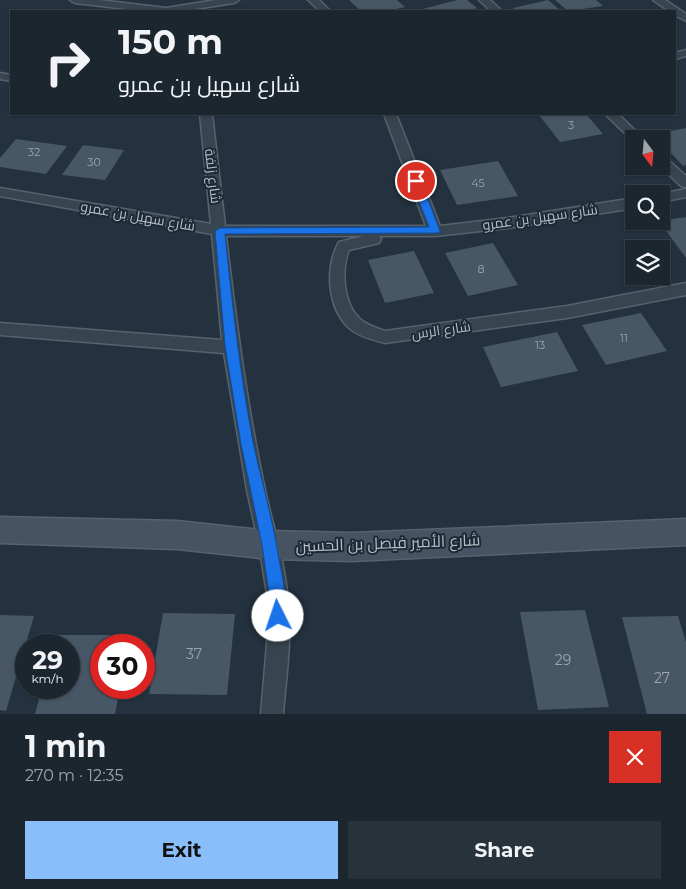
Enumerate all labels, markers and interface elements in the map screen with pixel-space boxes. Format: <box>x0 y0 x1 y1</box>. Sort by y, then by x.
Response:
text: 150 m <box>118 20 223 63</box>
icon: right <box>35 30 100 95</box>
text: شارع سهيل بن عمرو <box>118 71 300 98</box>
house number: 3 <box>568 118 574 132</box>
north arrow <box>625 130 670 175</box>
map controls <box>625 130 670 285</box>
house number: 32 <box>28 145 40 159</box>
street label: شارع زلفة <box>201 147 225 205</box>
house number: 30 <box>87 155 101 169</box>
pin <box>395 160 437 202</box>
icon: arrive <box>402 167 430 195</box>
house number: 45 <box>471 176 485 190</box>
button: search <box>625 185 670 230</box>
street label: شارع سهيل بن عمرو <box>79 197 197 235</box>
street label: شارع سهيل بن عمرو <box>481 200 599 234</box>
button: layers <box>625 240 670 285</box>
house number: 8 <box>477 262 485 276</box>
street label: شارع الرس <box>410 317 472 343</box>
house number: 11 <box>620 331 628 345</box>
house number: 13 <box>535 338 545 352</box>
street label: شارع الأمير فيصل بن الحسين <box>295 530 481 558</box>
position arrow <box>251 589 303 641</box>
speed limit sign: 30 <box>90 634 155 699</box>
text: 29 <box>32 645 63 675</box>
house number: 37 <box>186 645 202 663</box>
house number: 29 <box>555 651 571 669</box>
house number: 27 <box>654 669 670 687</box>
text: km/h <box>31 671 64 686</box>
text: 1 min <box>25 728 106 765</box>
button: close <box>609 731 661 783</box>
text: 270 m · 12:35 <box>25 766 124 785</box>
button: Exit <box>25 821 338 879</box>
button: Share <box>348 821 661 879</box>

